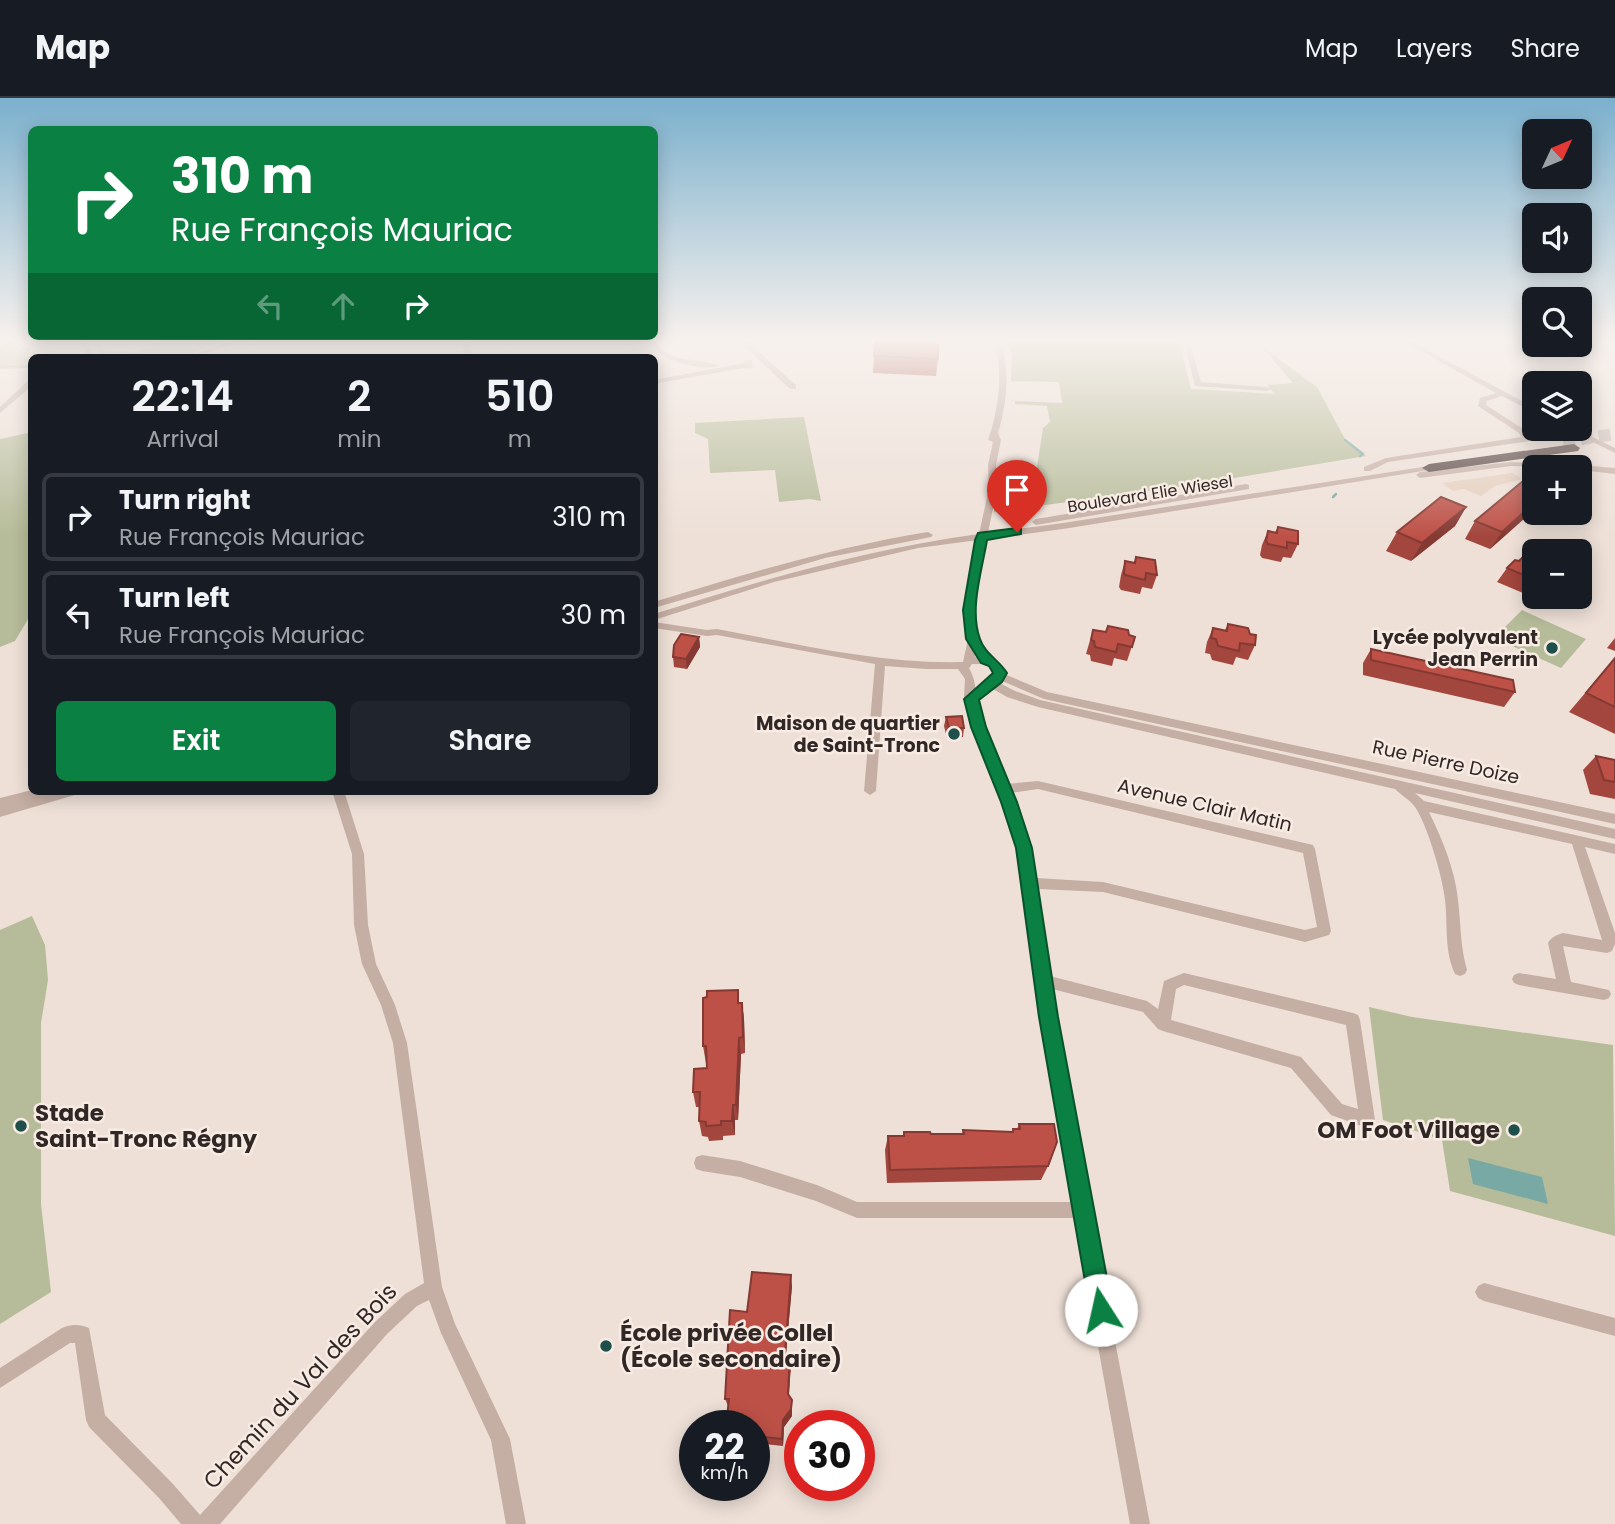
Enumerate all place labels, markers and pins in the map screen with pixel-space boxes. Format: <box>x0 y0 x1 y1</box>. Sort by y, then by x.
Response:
pin <box>987 460 1047 532</box>
place label: Lycée polyvalent Jean Perrin <box>1373 624 1538 673</box>
marker: Lycée polyvalent Jean Perrin <box>1544 640 1560 656</box>
place label: Maison de quartier de Saint-Tronc <box>756 710 940 759</box>
marker: Maison de quartier de Saint-Tronc <box>946 726 962 742</box>
place label: Stade Saint-Tronc Régny <box>35 1097 257 1155</box>
place label: OM Foot Village <box>1317 1114 1500 1146</box>
marker: Stade Saint-Tronc Régny <box>13 1118 29 1134</box>
marker: OM Foot Village <box>1506 1122 1522 1138</box>
place label: École privée Collel (École secondaire) <box>620 1317 842 1375</box>
marker: École privée Collel (École secondaire) <box>598 1338 614 1354</box>

